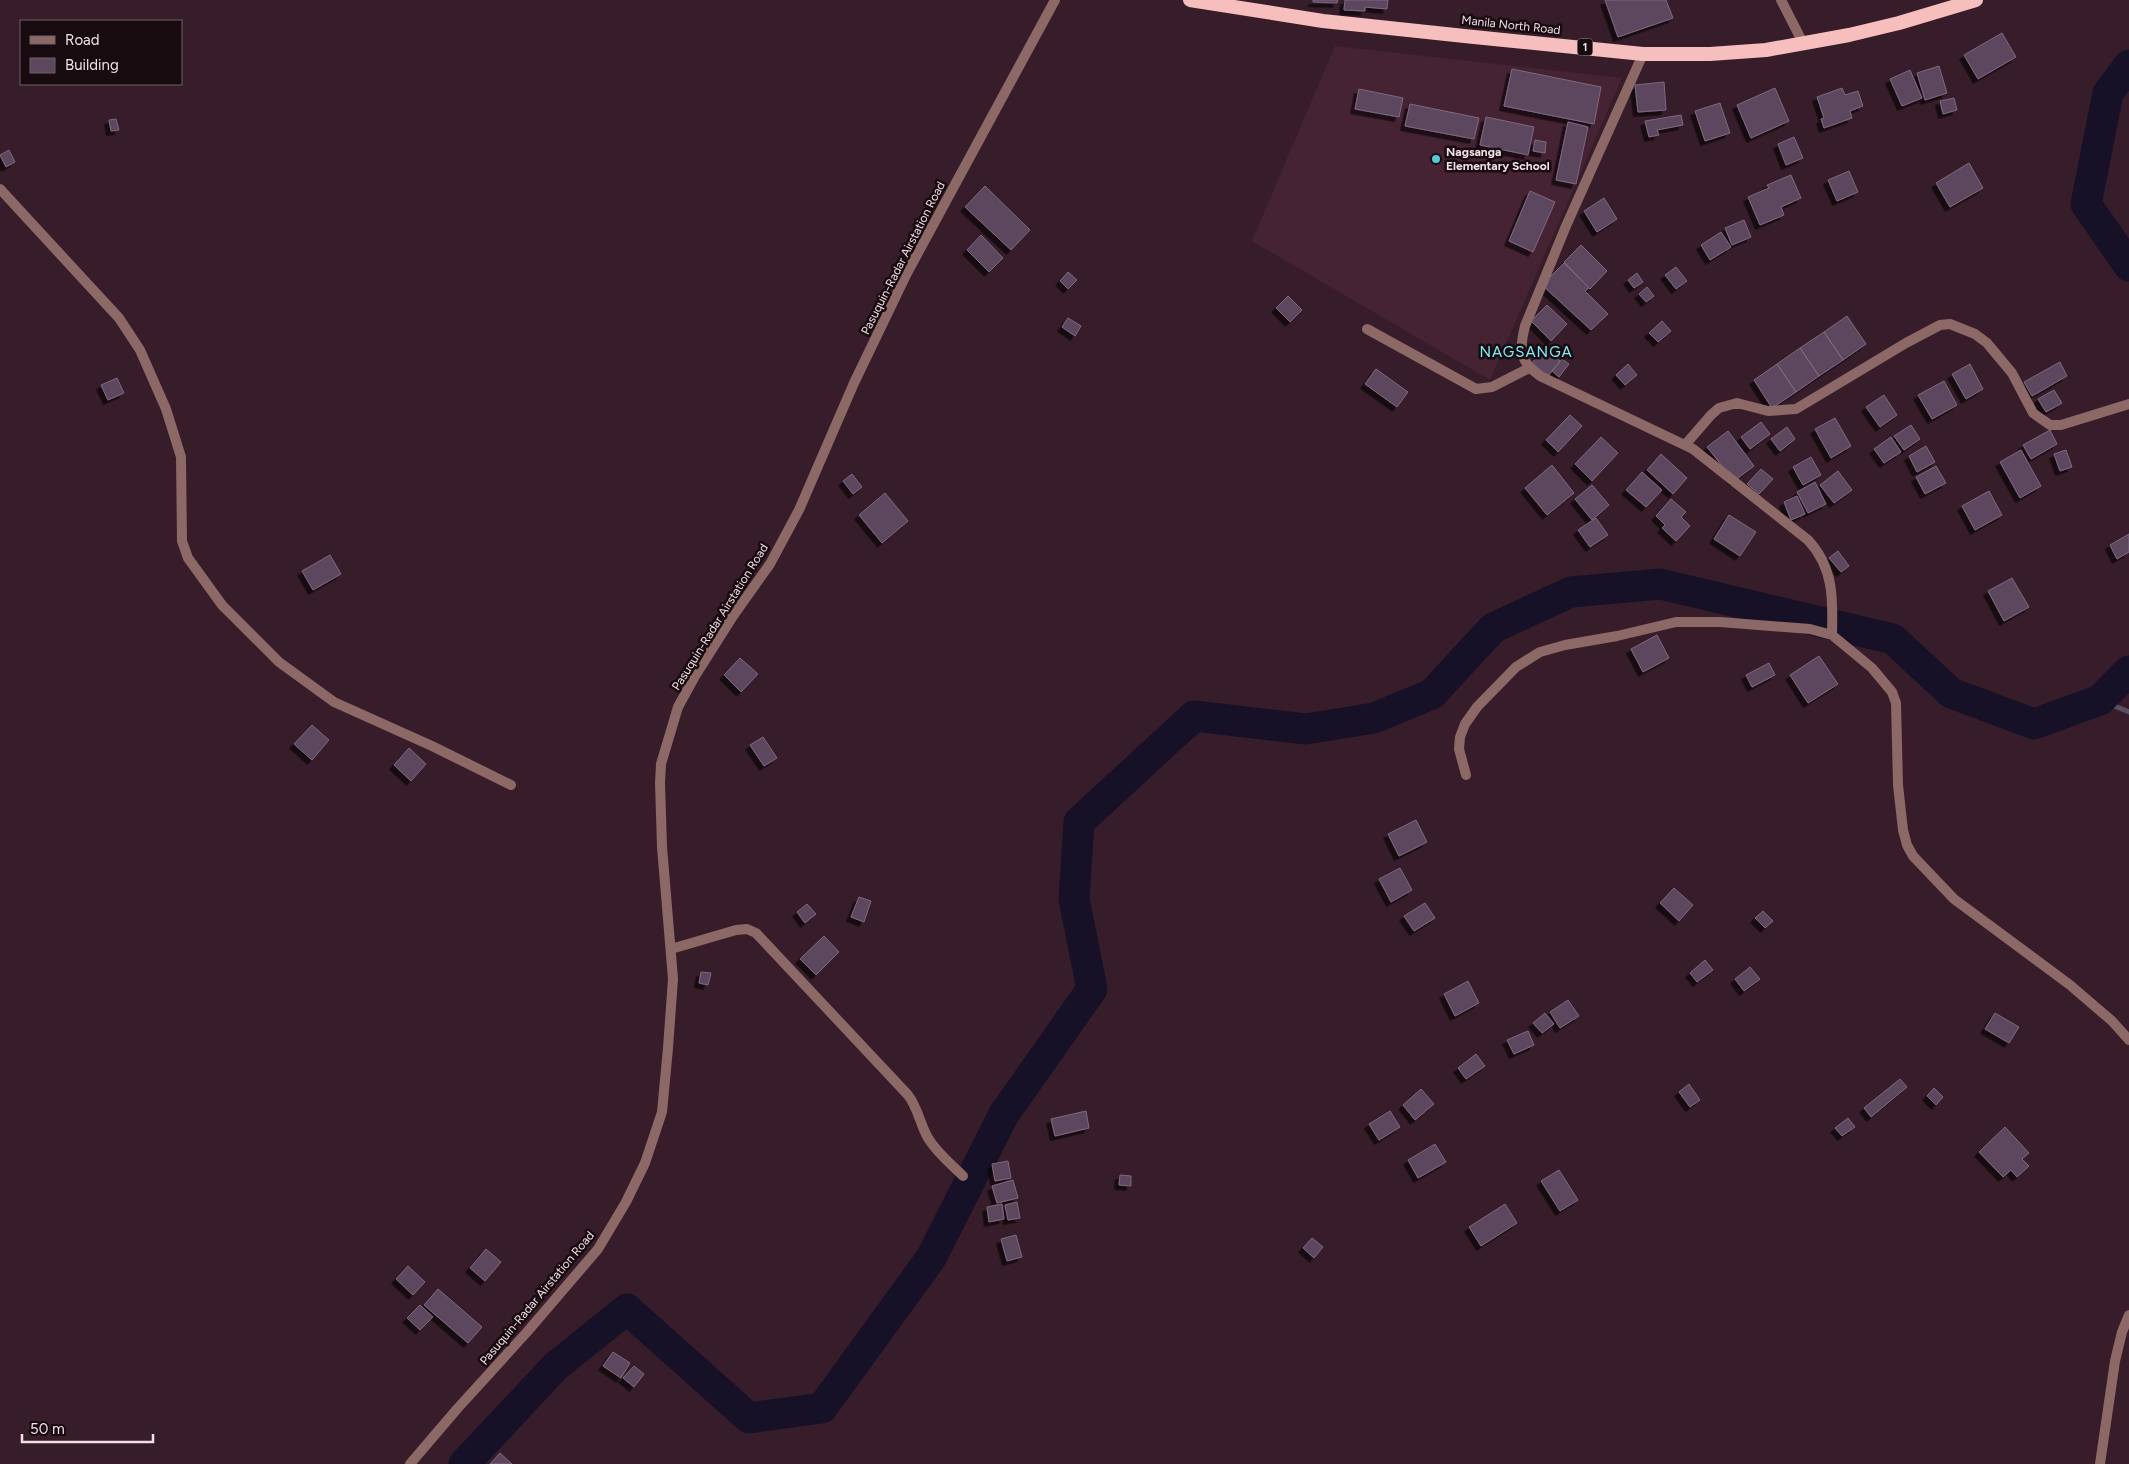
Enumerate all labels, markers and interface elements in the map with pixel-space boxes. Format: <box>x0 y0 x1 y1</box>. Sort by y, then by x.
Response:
street label: Manila North Road <box>1461 13 1561 37</box>
legend <box>20 20 182 85</box>
text: Road <box>65 31 100 49</box>
road number: 1 <box>1578 38 1592 56</box>
text: Building <box>65 56 119 74</box>
place label: Nagsanga Elementary School <box>1446 145 1550 173</box>
marker: Nagsanga Elementary School <box>1430 153 1442 165</box>
street label: Pasuquin-Radar Airstation Road <box>858 179 948 337</box>
district label: NAGSANGA <box>1479 343 1573 361</box>
street label: Pasuquin-Radar Airstation Road <box>669 541 771 693</box>
street label: Pasuquin-Radar Airstation Road <box>477 1228 597 1368</box>
scale bar <box>22 1412 154 1444</box>
text: 50 m <box>30 1420 65 1438</box>

